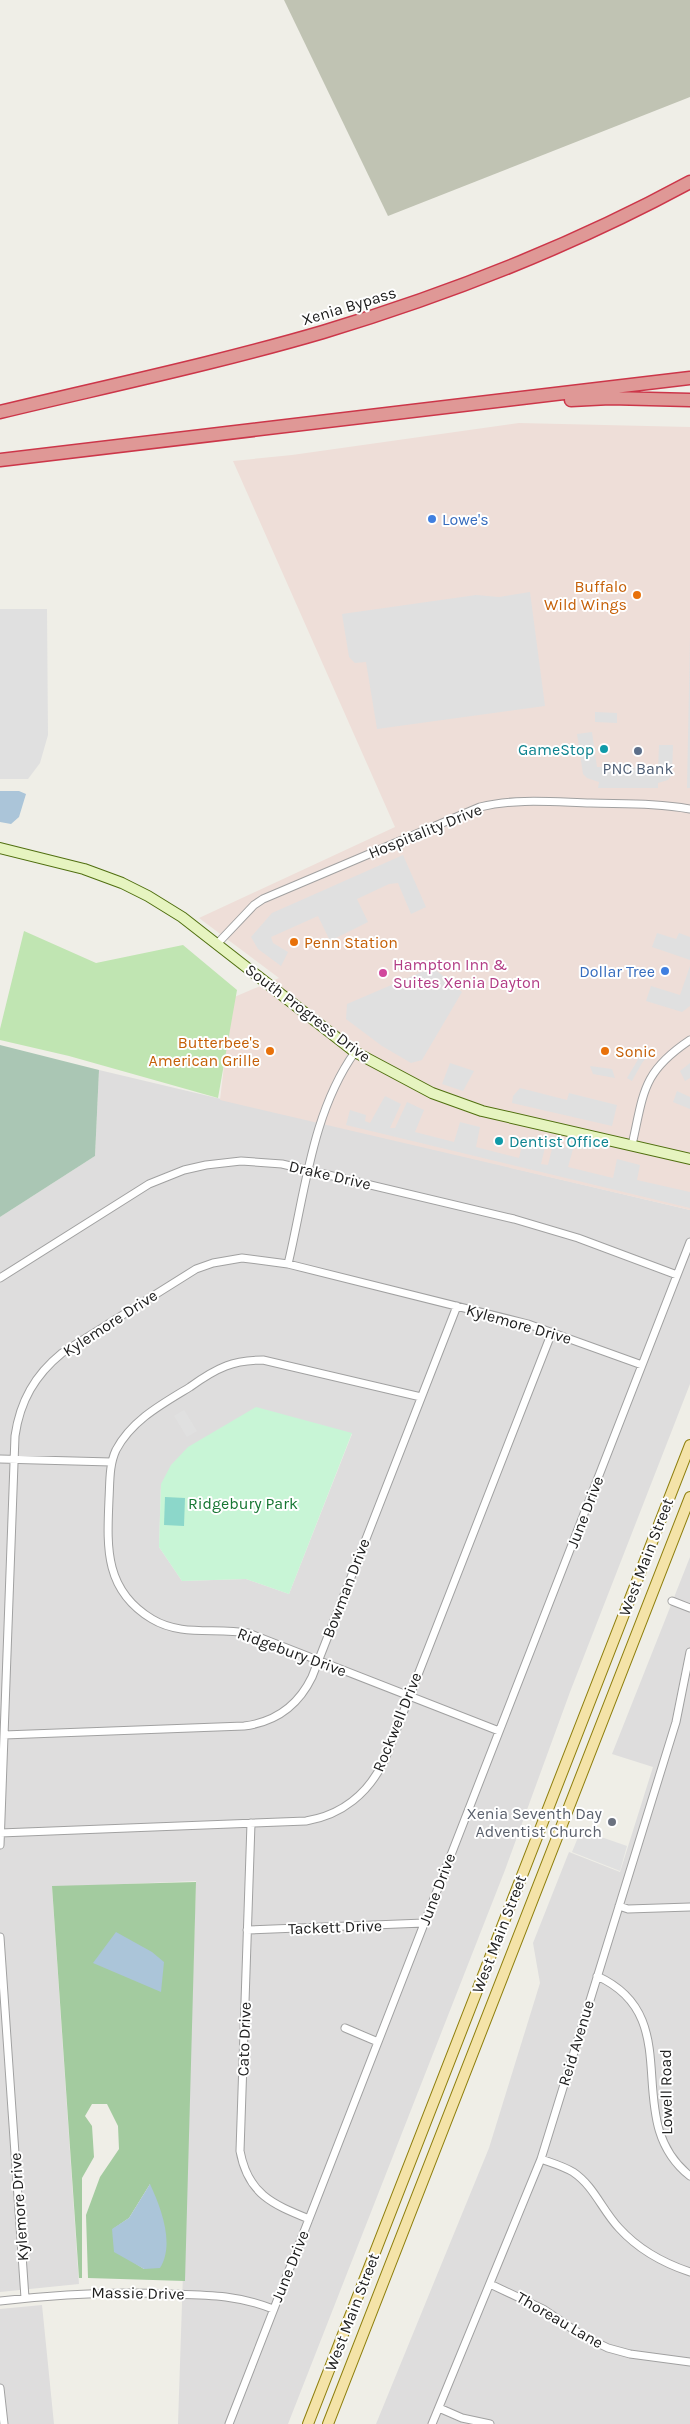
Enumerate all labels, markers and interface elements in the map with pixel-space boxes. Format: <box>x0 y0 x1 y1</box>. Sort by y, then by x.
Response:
street label: Xenia Bypass <box>299 283 399 329</box>
place label: Lowe's <box>442 510 489 529</box>
marker: Lowe's <box>426 513 438 525</box>
place label: Buffalo Wild Wings <box>544 577 627 614</box>
marker: Buffalo Wild Wings <box>631 589 643 601</box>
place label: GameStop <box>518 740 594 759</box>
marker: GameStop <box>598 743 610 755</box>
marker: PNC Bank <box>632 745 644 757</box>
place label: PNC Bank <box>603 759 673 778</box>
street label: Hospitality Drive <box>365 800 485 862</box>
place label: Penn Station <box>304 933 398 952</box>
marker: Penn Station <box>288 936 300 948</box>
place label: Hampton Inn & Suites Xenia Dayton <box>393 955 540 992</box>
street label: South Progress Drive <box>242 960 374 1066</box>
place label: Dollar Tree <box>579 962 655 981</box>
marker: Dollar Tree <box>659 965 671 977</box>
marker: Hampton Inn & Suites Xenia Dayton <box>377 967 389 979</box>
place label: Butterbee's American Grille <box>149 1033 260 1070</box>
place label: Sonic <box>615 1042 656 1061</box>
marker: Butterbee's American Grille <box>264 1045 276 1057</box>
marker: Sonic <box>599 1045 611 1057</box>
place label: Dentist Office <box>509 1132 609 1151</box>
marker: Dentist Office <box>493 1135 505 1147</box>
street label: Drake Drive <box>287 1156 373 1194</box>
street label: Kylemore Drive <box>59 1285 161 1361</box>
street label: Kylemore Drive <box>464 1300 574 1348</box>
street label: June Drive <box>563 1473 607 1551</box>
park label: Ridgebury Park <box>188 1494 298 1513</box>
street label: West Main Street <box>615 1495 677 1619</box>
street label: Bowman Drive <box>318 1536 374 1640</box>
street label: Ridgebury Drive <box>235 1623 349 1681</box>
street label: Rockwell Drive <box>368 1669 426 1775</box>
place label: Xenia Seventh Day Adventist Church <box>466 1804 603 1841</box>
marker: Xenia Seventh Day Adventist Church <box>606 1816 618 1828</box>
street label: June Drive <box>415 1850 459 1928</box>
street label: West Main Street <box>468 1872 530 1996</box>
street label: Tackett Drive <box>288 1916 382 1938</box>
street label: Reid Avenue <box>554 1998 598 2088</box>
street label: Cato Drive <box>233 2001 255 2077</box>
street label: Lowell Road <box>656 2049 676 2135</box>
street label: Kylemore Drive <box>6 2152 32 2262</box>
street label: June Drive <box>267 2228 313 2304</box>
street label: West Main Street <box>321 2250 383 2374</box>
street label: Massie Drive <box>91 2283 185 2303</box>
street label: Thoreau Lane <box>513 2288 607 2352</box>

